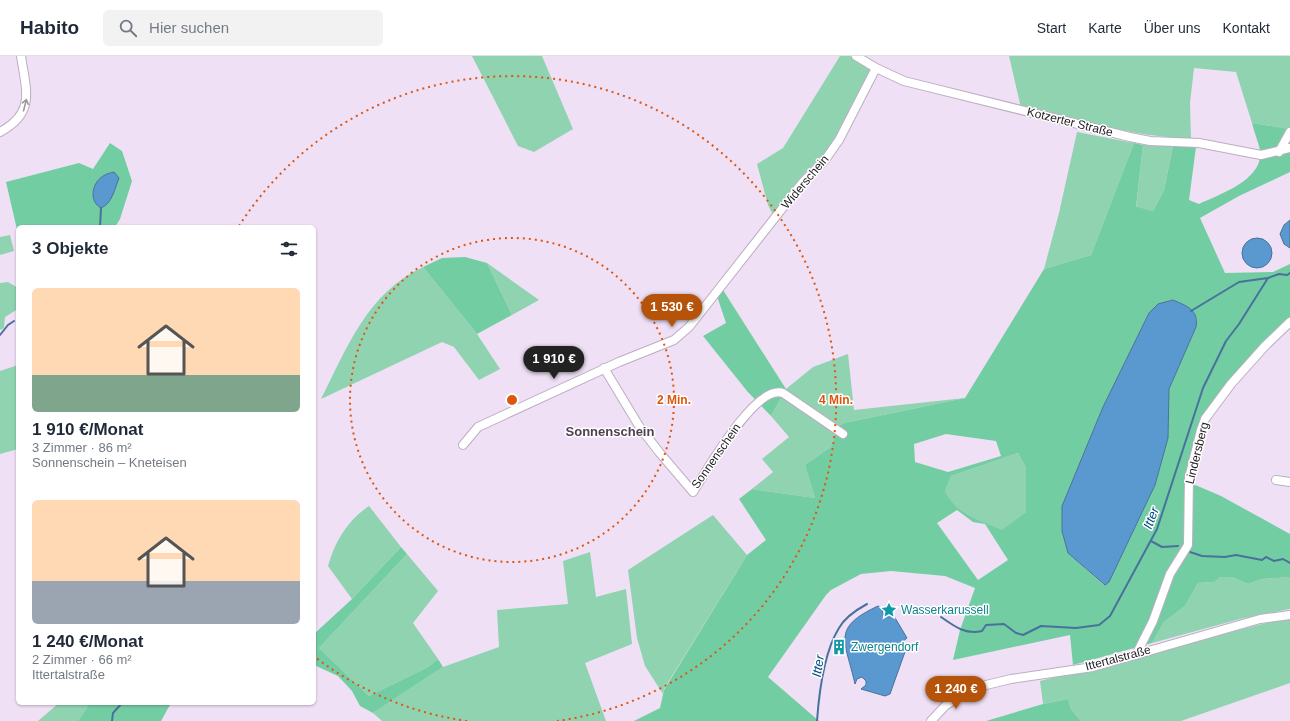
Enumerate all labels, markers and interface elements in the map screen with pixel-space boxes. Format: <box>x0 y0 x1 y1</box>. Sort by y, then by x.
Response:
search box <box>103 10 383 46</box>
text: Habito <box>20 17 79 38</box>
icon: search <box>117 17 139 39</box>
text: Hier suchen <box>149 19 229 36</box>
text: Start <box>1037 20 1066 36</box>
text: Karte <box>1088 20 1122 36</box>
text: Über uns <box>1144 20 1201 36</box>
text: Kontakt <box>1223 20 1270 36</box>
one-way arrow <box>22 98 29 111</box>
street label: Kotzerter Straße <box>1026 105 1115 140</box>
street label: Widerschein <box>778 152 832 212</box>
icon: filters <box>278 238 300 260</box>
text: 3 Objekte <box>32 239 109 258</box>
pin: 1 530 € <box>635 294 709 328</box>
text: 1 530 € <box>650 299 694 314</box>
icon: home <box>130 314 202 386</box>
pin: 1 910 € <box>517 346 591 380</box>
text: 1 910 € <box>532 351 576 366</box>
centre of rings <box>505 393 519 407</box>
text: 2 Min. <box>657 393 691 407</box>
text: 4 Min. <box>819 393 853 407</box>
text: 1 910 €/Monat <box>32 420 144 439</box>
street label: Sonnenschein <box>688 421 744 491</box>
street label: Lindersberg <box>1183 421 1211 485</box>
district label: Sonnenschein <box>566 424 654 439</box>
text: 3 Zimmer · 86 m² <box>32 440 132 455</box>
text: Sonnenschein – Kneteisen <box>32 455 187 470</box>
water label: Itter <box>1140 504 1162 531</box>
icon: home <box>130 526 202 598</box>
place icon: Wasserkarussell <box>880 601 898 619</box>
place label: Wasserkarussell <box>901 603 989 617</box>
text: 1 240 €/Monat <box>32 632 144 651</box>
building icon: Zwergendorf <box>830 638 848 656</box>
place label: Zwergendorf <box>851 640 919 654</box>
street label: Ittertalstraße <box>1084 642 1153 673</box>
text: 2 Zimmer · 66 m² <box>32 652 132 667</box>
water label: Itter <box>809 653 827 678</box>
text: Ittertalstraße <box>32 667 105 682</box>
pin: 1 240 € <box>919 676 993 710</box>
text: 1 240 € <box>934 681 978 696</box>

